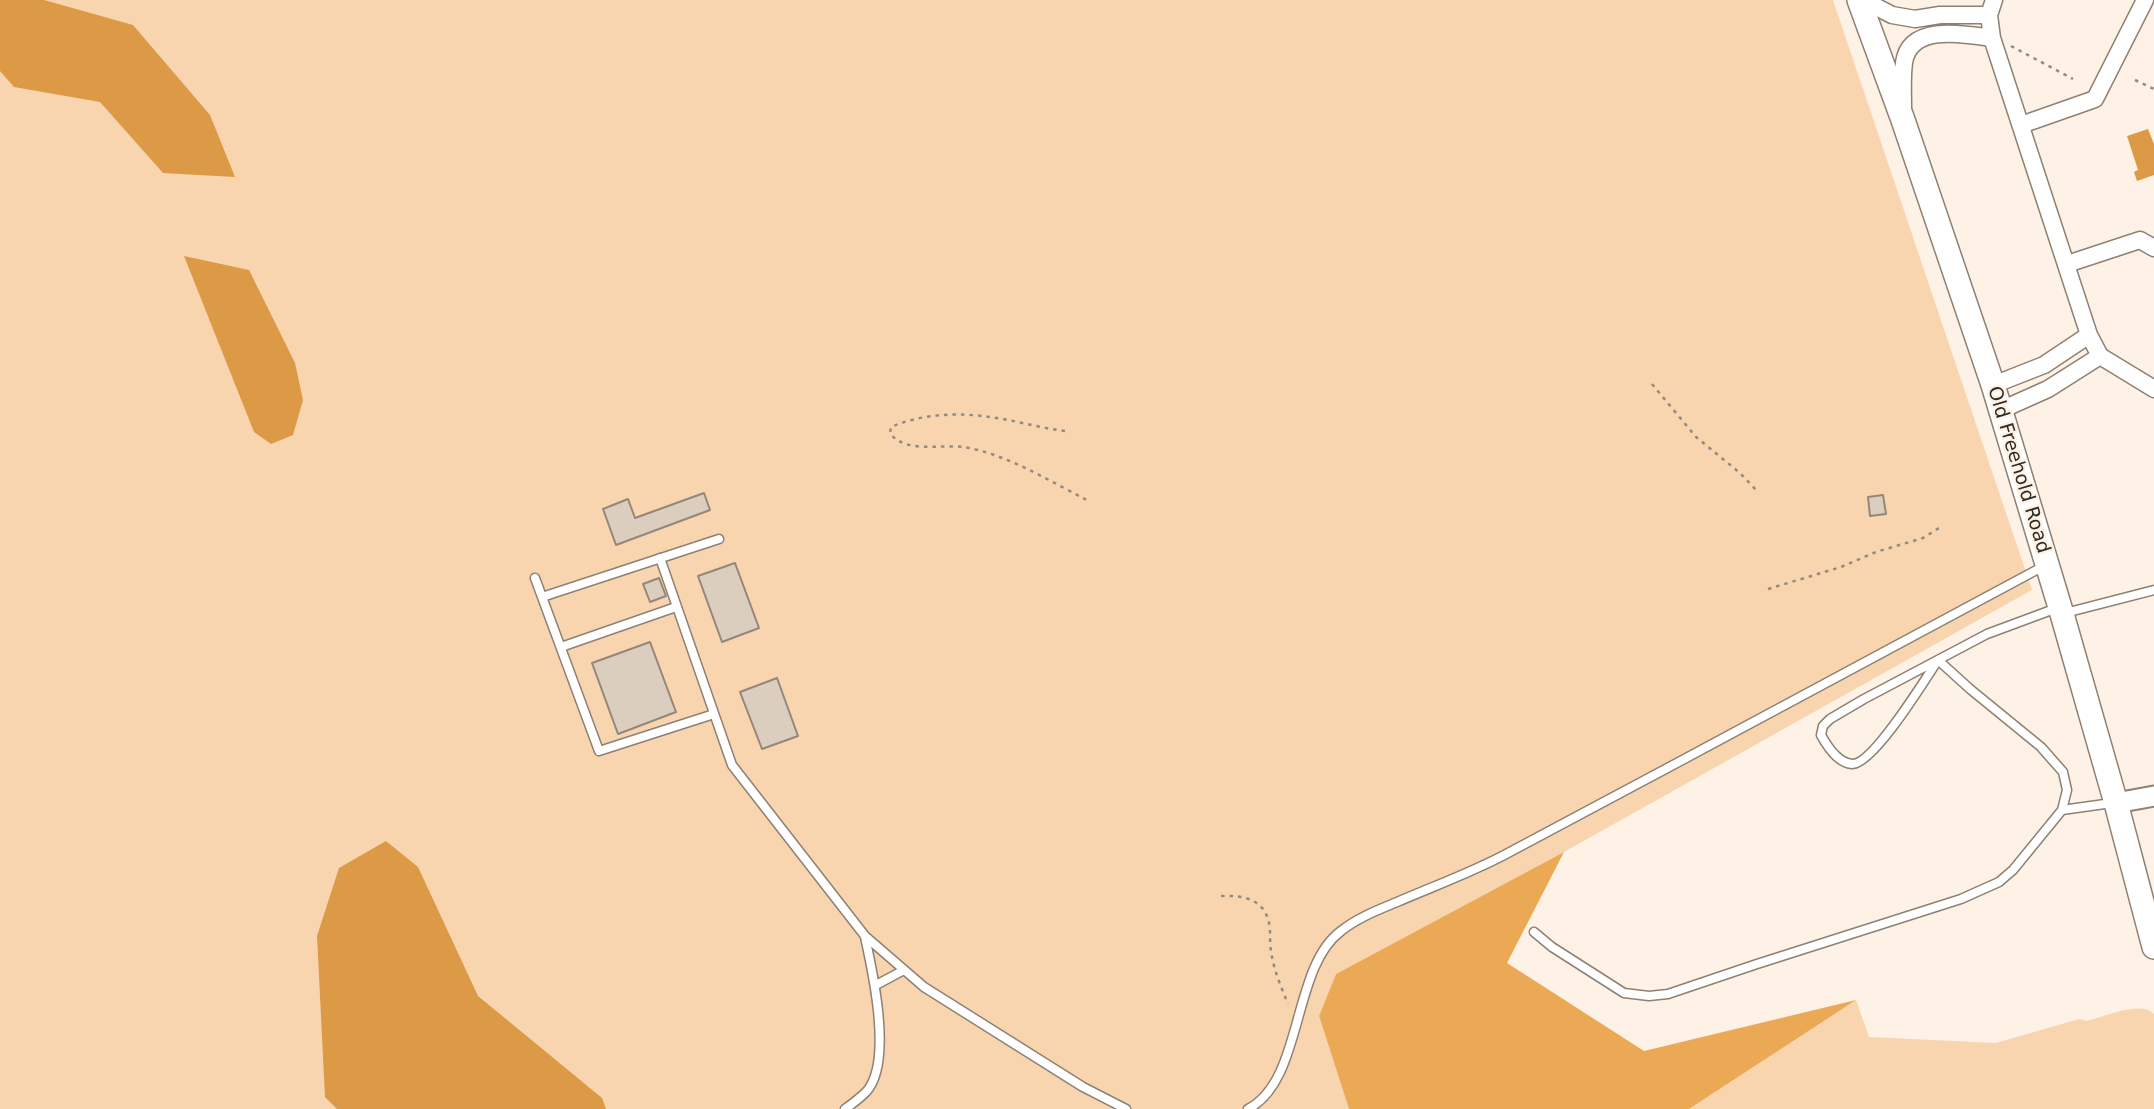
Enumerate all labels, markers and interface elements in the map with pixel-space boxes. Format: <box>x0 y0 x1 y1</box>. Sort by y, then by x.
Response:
street label: Old Freehold Road <box>1982 384 2054 556</box>

